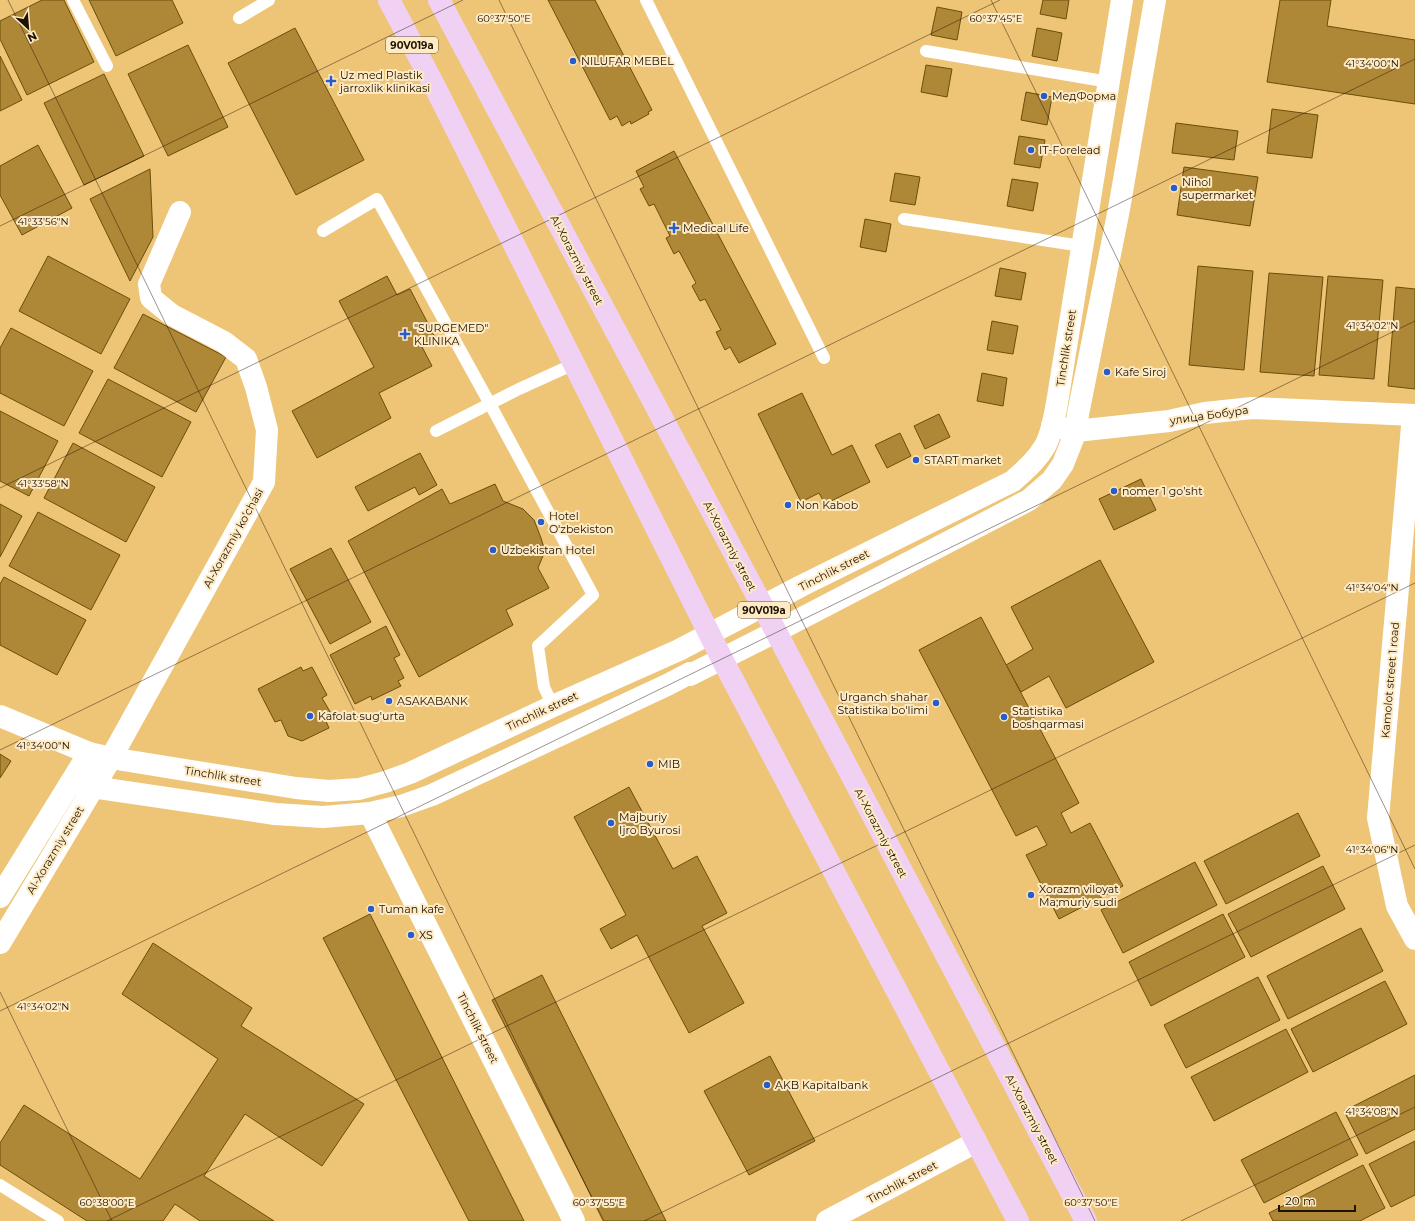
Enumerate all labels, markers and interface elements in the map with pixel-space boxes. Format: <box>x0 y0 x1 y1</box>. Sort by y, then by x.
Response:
north arrow <box>8 8 48 48</box>
text: 60°37'50"E <box>477 12 531 25</box>
text: 60°37'45"E <box>969 12 1023 25</box>
text: N <box>25 29 39 45</box>
road number: 90V019a <box>386 37 438 53</box>
place label: NILUFAR MEBEL <box>581 54 674 68</box>
marker: NILUFAR MEBEL <box>568 56 578 66</box>
text: 41°34'00"N <box>1345 57 1399 70</box>
place label: Uz med Plastik jarroxlik klinikasi <box>339 68 430 95</box>
marker: Uz med Plastik jarroxlik klinikasi <box>325 75 337 87</box>
place label: МедФорма <box>1052 89 1116 103</box>
marker: МедФорма <box>1039 91 1049 101</box>
place label: IT-Forelead <box>1039 143 1100 157</box>
marker: IT-Forelead <box>1026 145 1036 155</box>
place label: Nihol supermarket <box>1182 175 1254 202</box>
marker: Nihol supermarket <box>1169 183 1179 193</box>
street label: Al-Xorazmiy street <box>547 213 607 308</box>
text: 41°33'56"N <box>17 215 69 228</box>
place label: Medical Life <box>683 221 749 235</box>
marker: Medical Life <box>668 222 680 234</box>
street label: Tinchlik street <box>1053 308 1079 387</box>
text: 41°34'02"N <box>1346 319 1398 332</box>
place label: "SURGEMED" KLINIKA <box>414 321 488 348</box>
marker: "SURGEMED" KLINIKA <box>399 328 411 340</box>
place label: Kafe Siroj <box>1115 365 1166 379</box>
marker: Kafe Siroj <box>1102 367 1112 377</box>
street label: улица Бобура <box>1168 403 1249 428</box>
place label: START market <box>924 453 1002 467</box>
marker: START market <box>911 455 921 465</box>
text: 41°33'58"N <box>17 477 69 490</box>
place label: nomer 1 go’sht <box>1122 484 1203 498</box>
street label: Al-Xorazmiy ko’chasi <box>200 486 266 590</box>
marker: nomer 1 go’sht <box>1109 486 1119 496</box>
place label: Non Kabob <box>796 498 858 512</box>
street label: Al-Xorazmiy street <box>700 499 760 594</box>
marker: Non Kabob <box>783 500 793 510</box>
place label: Hotel O'zbekiston <box>549 509 613 536</box>
marker: Hotel O'zbekiston <box>536 517 546 527</box>
place label: Uzbekistan Hotel <box>501 543 595 557</box>
marker: Uzbekistan Hotel <box>488 545 498 555</box>
street label: Tinchlik street <box>796 546 872 594</box>
text: 41°34'04"N <box>1345 581 1399 594</box>
road number: 90V019a <box>738 602 790 618</box>
street label: Kamolot street 1 road <box>1378 621 1402 739</box>
street label: Tinchlik street <box>504 688 581 734</box>
place label: Urganch shahar Statistika bo'limi <box>837 690 928 717</box>
place label: ASAKABANK <box>397 694 468 708</box>
marker: ASAKABANK <box>384 696 394 706</box>
marker: Urganch shahar Statistika bo'limi <box>931 698 941 708</box>
place label: Statistika boshqarmasi <box>1012 704 1084 731</box>
place label: Kafolat sug'urta <box>318 709 405 723</box>
marker: Kafolat sug'urta <box>305 711 315 721</box>
marker: Statistika boshqarmasi <box>999 712 1009 722</box>
text: 41°34'00"N <box>16 739 70 752</box>
place label: MIB <box>658 757 680 771</box>
marker: MIB <box>645 759 655 769</box>
street label: Tinchlik street <box>184 763 263 789</box>
street label: Al-Xorazmiy street <box>851 786 911 881</box>
street label: Al-Xorazmiy street <box>23 803 87 896</box>
place label: Majburiy Ijro Byurosi <box>619 810 681 837</box>
marker: Majburiy Ijro Byurosi <box>606 818 616 828</box>
text: 41°34'06"N <box>1346 843 1398 856</box>
place label: Xorazm viloyat Ma;muriy sudi <box>1039 882 1119 909</box>
marker: Xorazm viloyat Ma;muriy sudi <box>1026 890 1036 900</box>
place label: Tuman kafe <box>379 902 445 916</box>
marker: Tuman kafe <box>366 904 376 914</box>
place label: XS <box>419 928 433 942</box>
marker: XS <box>406 930 416 940</box>
street label: Tinchlik street <box>454 990 502 1066</box>
text: 41°34'02"N <box>17 1000 69 1013</box>
street label: Al-Xorazmiy street <box>1002 1072 1062 1167</box>
place label: AKB Kapitalbank <box>775 1078 868 1092</box>
marker: AKB Kapitalbank <box>762 1080 772 1090</box>
text: 41°34'08"N <box>1345 1105 1399 1118</box>
street label: Tinchlik street <box>864 1157 940 1206</box>
scale bar <box>1279 1187 1355 1213</box>
text: 20 m <box>1285 1193 1316 1208</box>
text: 60°38'00"E <box>80 1196 135 1209</box>
text: 60°37'55"E <box>573 1196 626 1209</box>
text: 60°37'50"E <box>1064 1196 1118 1209</box>

